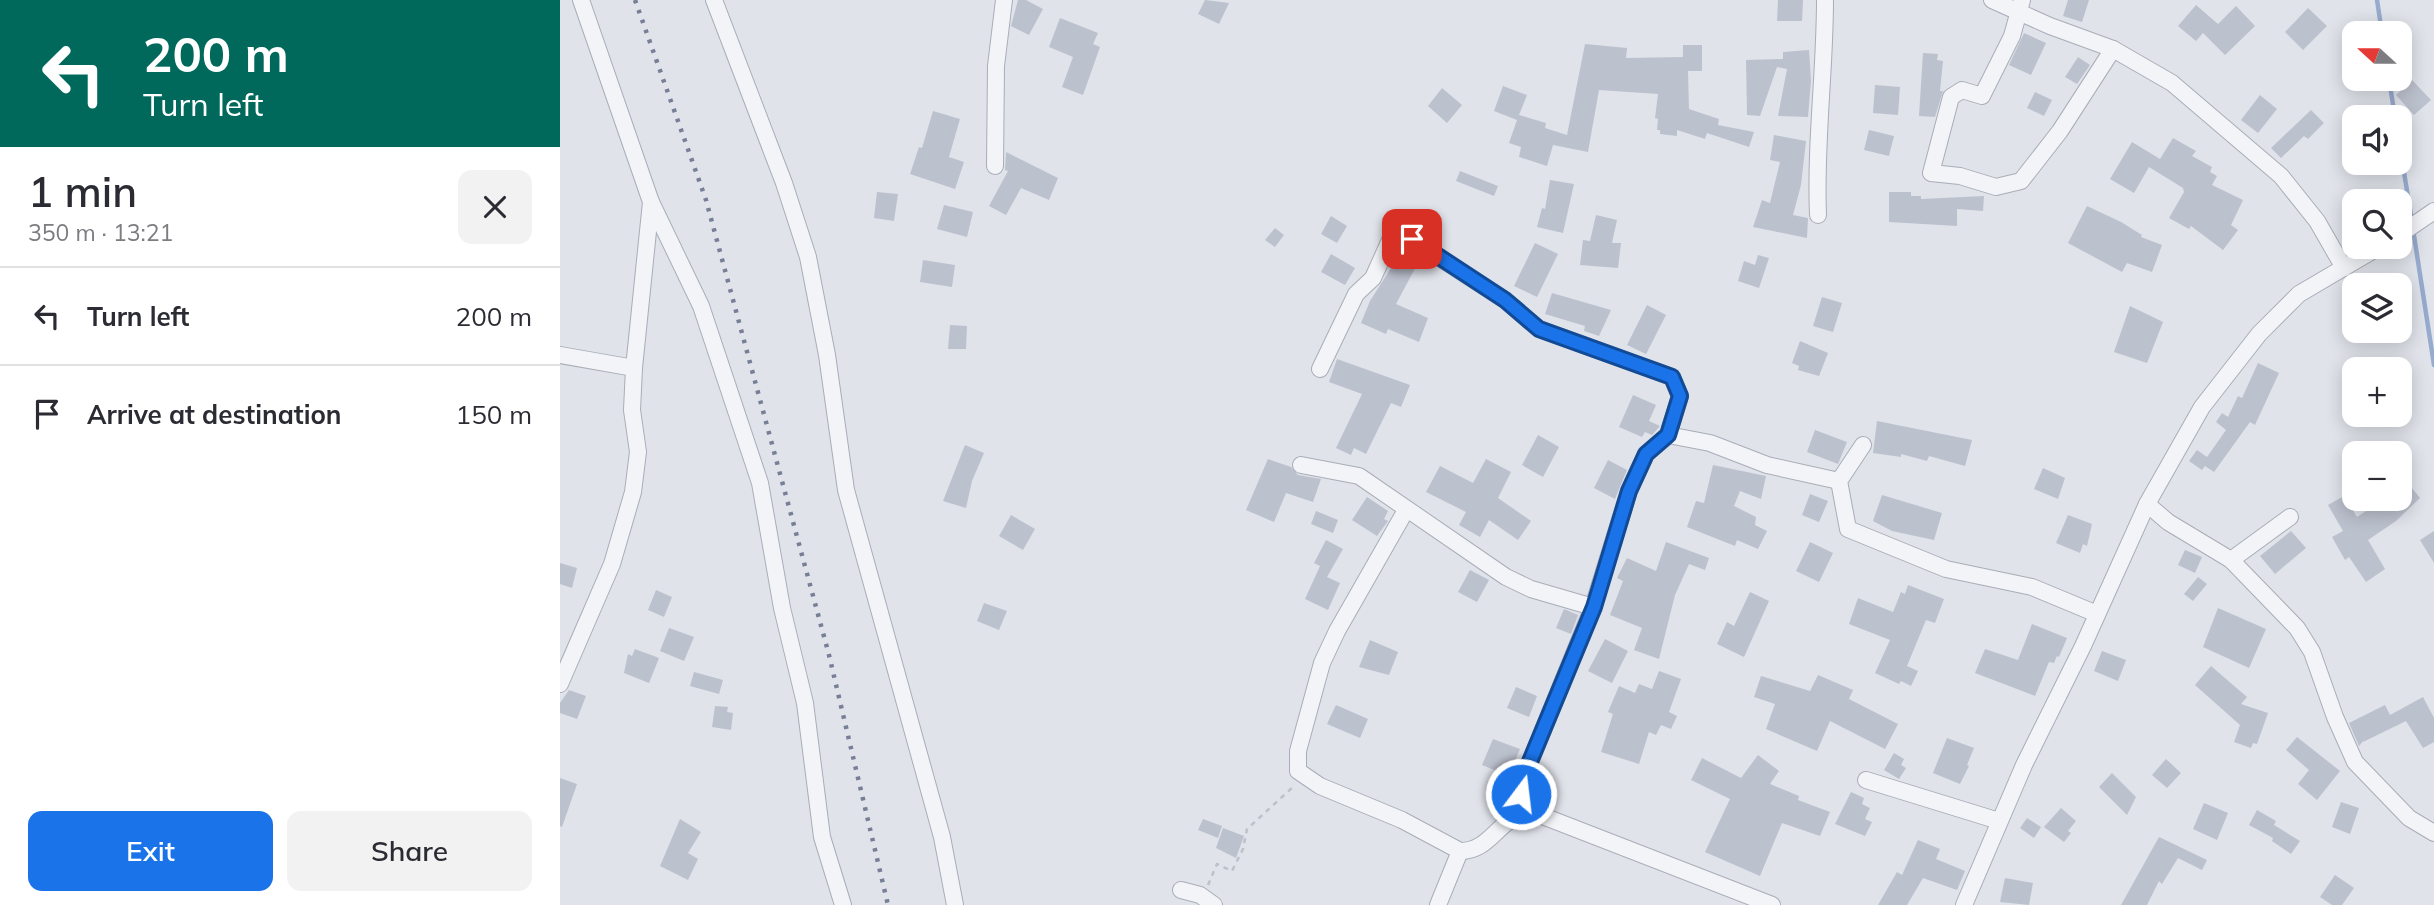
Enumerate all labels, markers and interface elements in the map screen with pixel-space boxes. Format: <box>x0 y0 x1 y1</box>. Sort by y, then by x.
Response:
north arrow <box>2342 21 2412 91</box>
map controls <box>2342 21 2412 511</box>
text: 200 m <box>143 23 289 84</box>
icon: left <box>28 28 119 119</box>
text: Turn left <box>143 84 263 124</box>
button: sound <box>2342 105 2412 175</box>
text: 1 min <box>28 165 137 218</box>
button: close <box>458 170 532 244</box>
button: search <box>2342 189 2412 259</box>
pin <box>1382 209 1442 269</box>
text: 350 m · 13:21 <box>28 218 173 247</box>
icon: arrive <box>1393 220 1431 258</box>
button: layers <box>2342 273 2412 343</box>
icon: left <box>28 297 66 335</box>
text: Turn left <box>87 300 189 333</box>
text: 200 m <box>456 300 532 333</box>
button: + <box>2342 357 2412 427</box>
icon: arrive <box>28 395 66 433</box>
text: Arrive at destination <box>87 398 342 431</box>
text: 150 m <box>456 398 532 431</box>
button: − <box>2342 441 2412 511</box>
position arrow <box>1484 757 1558 831</box>
button: Exit <box>28 811 273 891</box>
button: Share <box>287 811 532 891</box>

